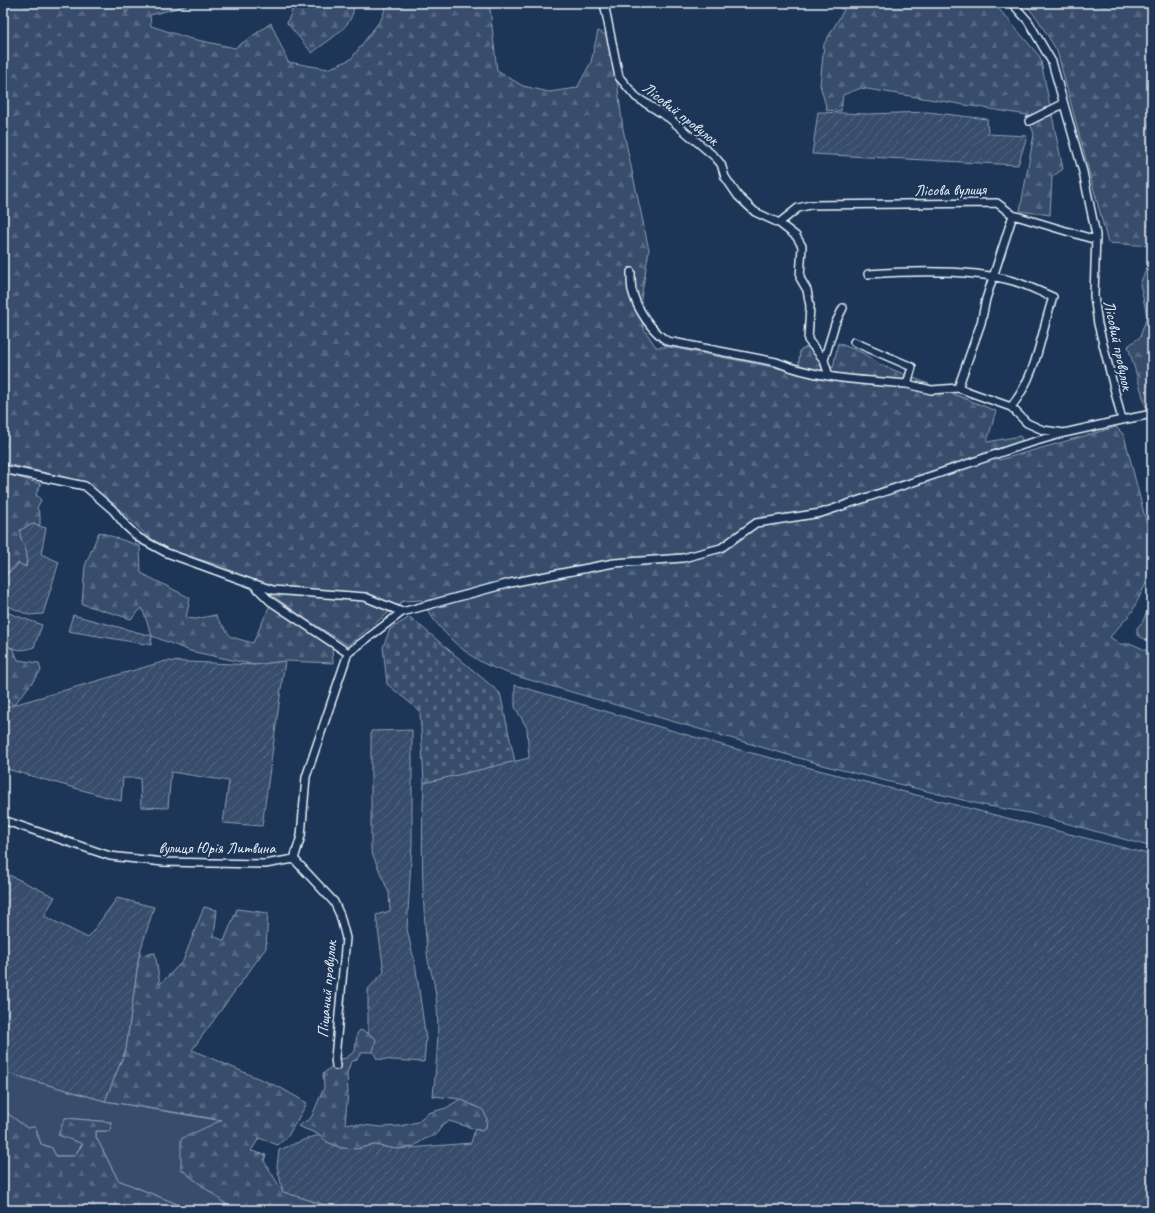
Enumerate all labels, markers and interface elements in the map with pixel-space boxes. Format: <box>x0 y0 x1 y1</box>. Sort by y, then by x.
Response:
street label: Лісовий провулок <box>638 78 724 151</box>
street label: Лісова вулиця <box>914 179 987 201</box>
street label: Лісовий провулок <box>1099 298 1138 393</box>
street label: вулиця Юрія Литвина <box>159 838 276 858</box>
street label: Піщаний провулок <box>313 939 341 1038</box>

